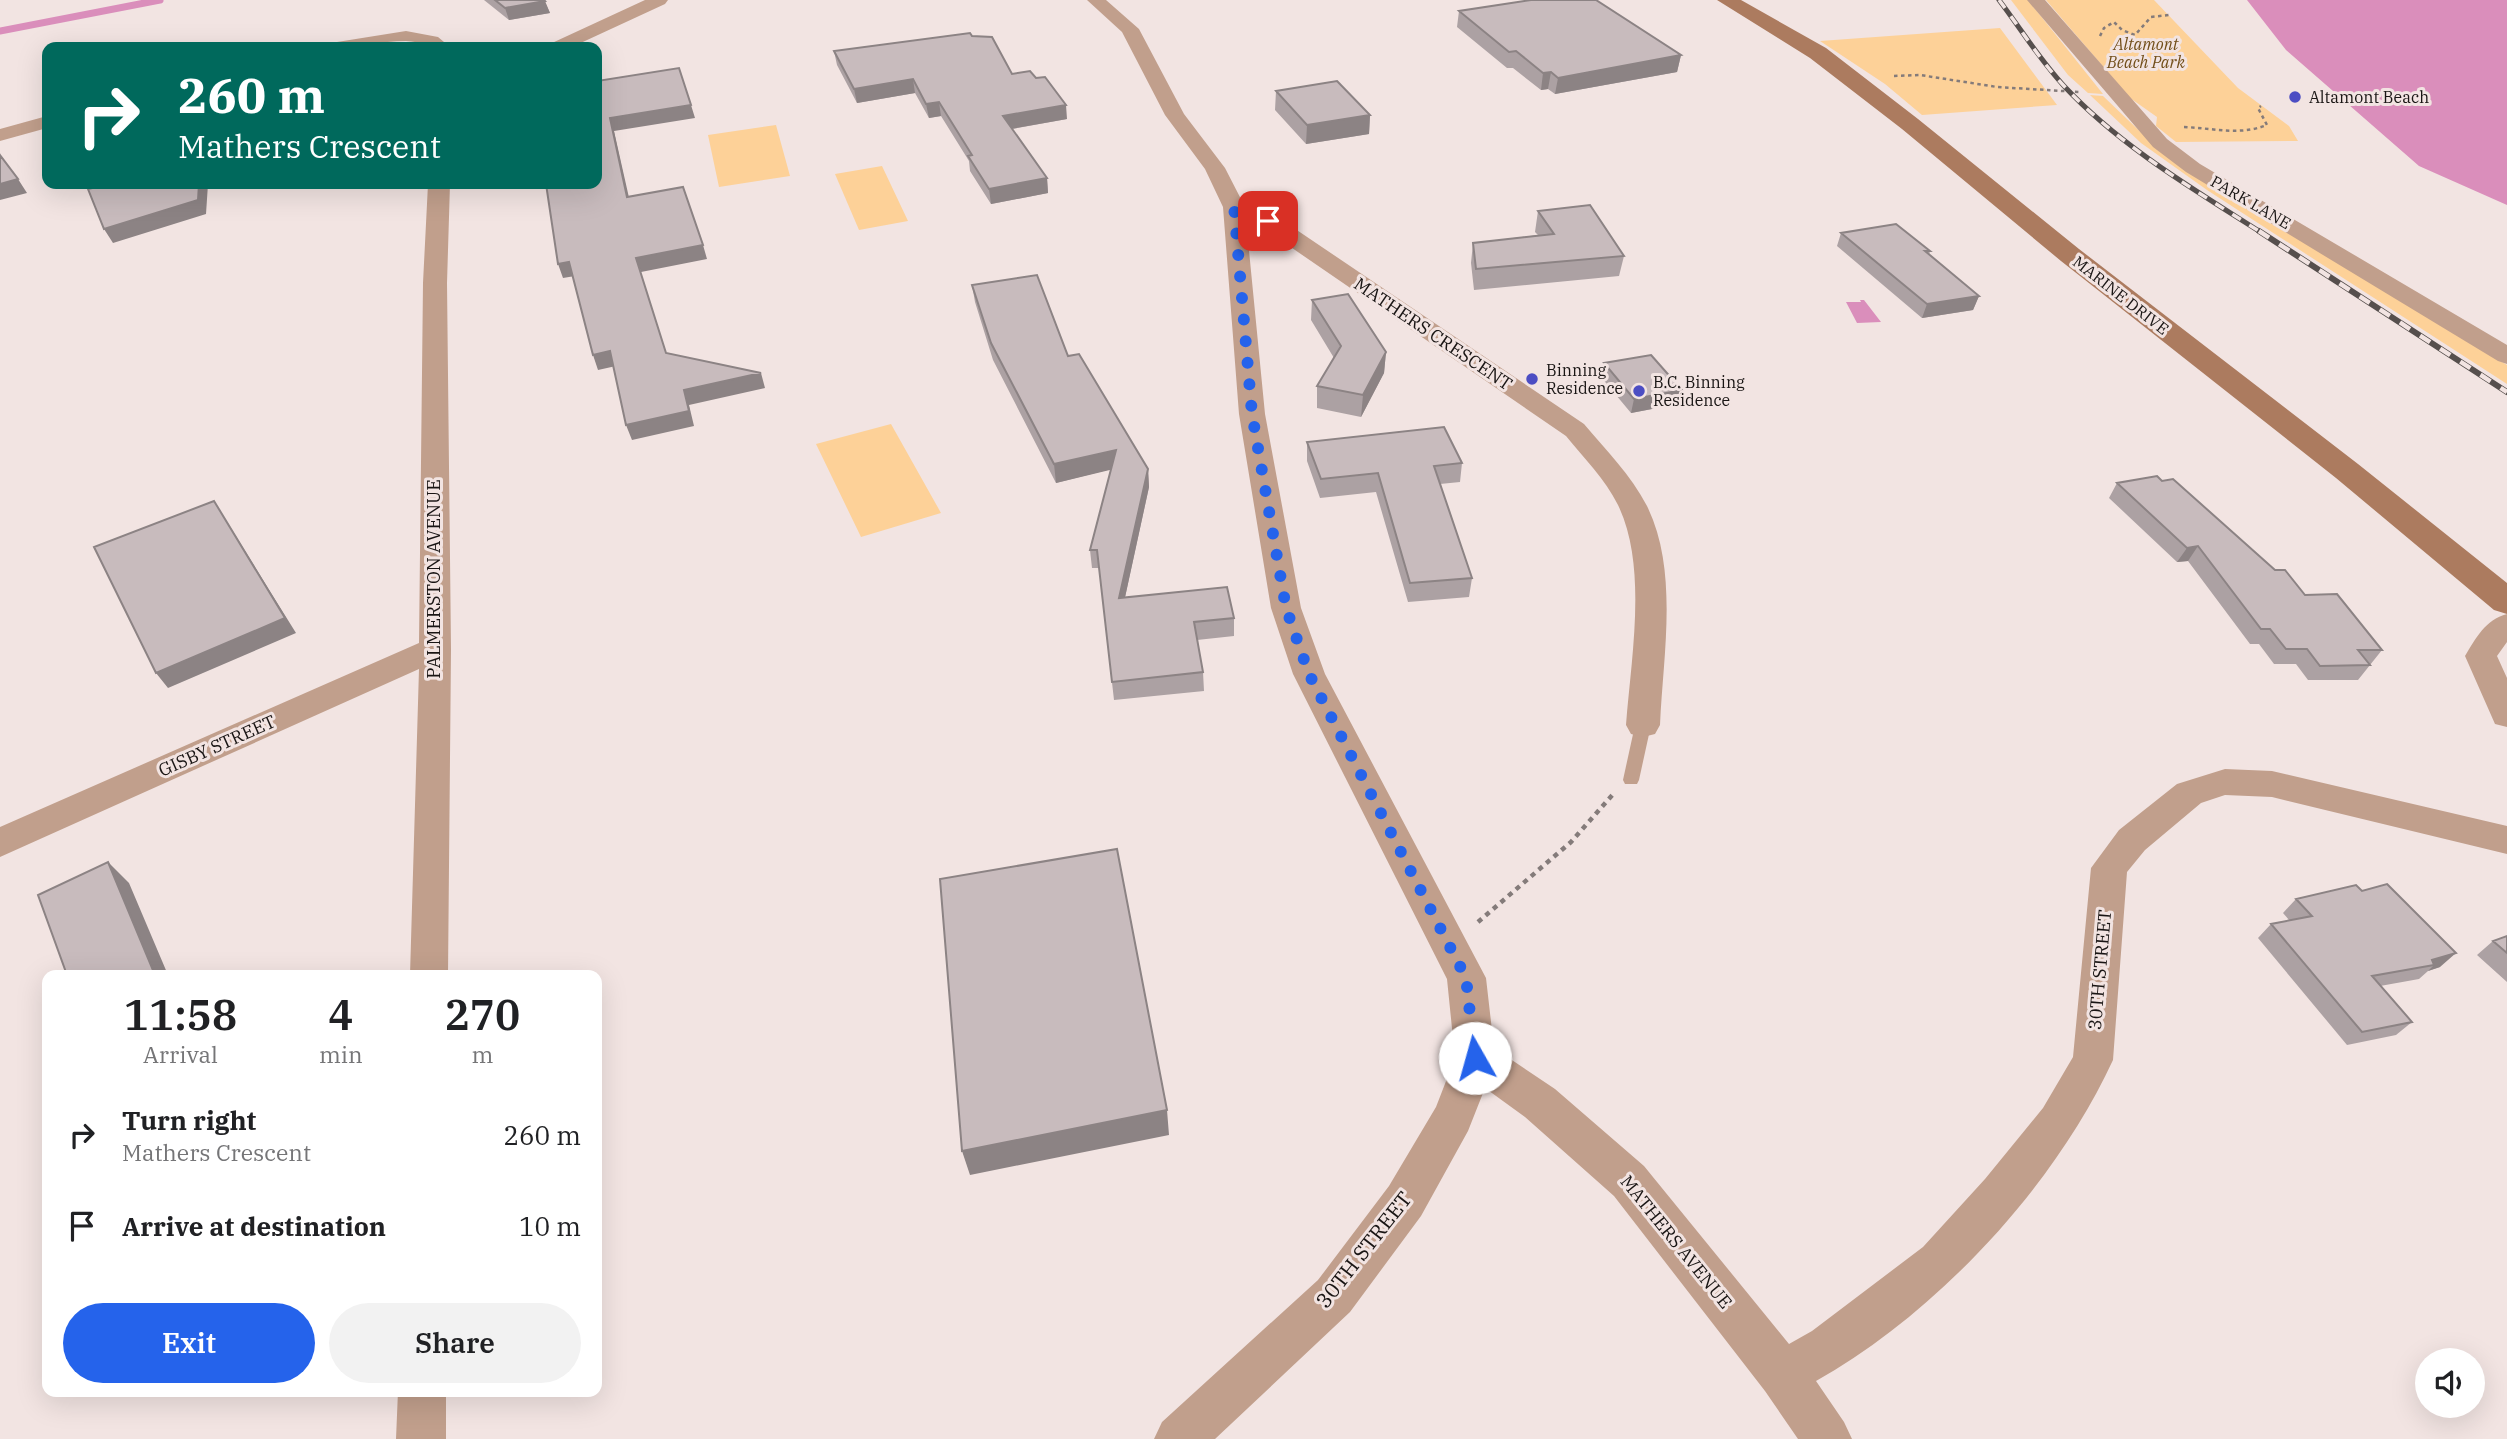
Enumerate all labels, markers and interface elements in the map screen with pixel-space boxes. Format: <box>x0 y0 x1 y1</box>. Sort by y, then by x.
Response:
park label: Altamont Beach Park <box>2106 34 2186 72</box>
text: 260 m <box>178 63 325 126</box>
icon: right <box>63 70 154 161</box>
place label: Altamont Beach <box>2309 87 2429 107</box>
marker: Altamont Beach <box>2287 89 2303 105</box>
text: Mathers Crescent <box>178 125 441 167</box>
street label: PARK LANE <box>2207 171 2295 233</box>
pin <box>1238 191 1298 251</box>
icon: arrive <box>1249 202 1287 240</box>
street label: MARINE DRIVE <box>2069 251 2173 339</box>
street label: MATHERS CRESCENT <box>1350 272 1517 395</box>
place label: Binning Residence <box>1546 360 1623 398</box>
marker: Binning Residence <box>1524 371 1540 387</box>
place label: B.C. Binning Residence <box>1653 372 1745 410</box>
marker: B.C. Binning Residence <box>1631 383 1647 399</box>
street label: PALMERSTON AVENUE <box>422 479 445 679</box>
street label: GISBY STREET <box>155 709 279 782</box>
street label: 30TH STREET <box>2083 909 2116 1031</box>
text: 11:58 <box>124 987 237 1042</box>
text: 4 <box>328 987 353 1042</box>
text: 270 <box>445 987 520 1042</box>
position arrow <box>1438 1021 1512 1095</box>
text: Arrival <box>143 1039 218 1069</box>
text: min <box>319 1039 363 1069</box>
text: m <box>471 1039 493 1069</box>
text: Turn right <box>122 1103 256 1137</box>
icon: right <box>63 1116 101 1154</box>
text: 260 m <box>503 1118 581 1152</box>
text: Mathers Crescent <box>122 1137 311 1167</box>
street label: MATHERS AVENUE <box>1616 1170 1737 1313</box>
street label: 30TH STREET <box>1309 1185 1418 1313</box>
icon: arrive <box>63 1207 101 1245</box>
text: Arrive at destination <box>122 1209 386 1243</box>
text: 10 m <box>519 1209 581 1243</box>
button: Exit <box>63 1303 315 1383</box>
button: Share <box>329 1303 581 1383</box>
map controls <box>2415 1348 2485 1418</box>
button: sound <box>2415 1348 2485 1418</box>

